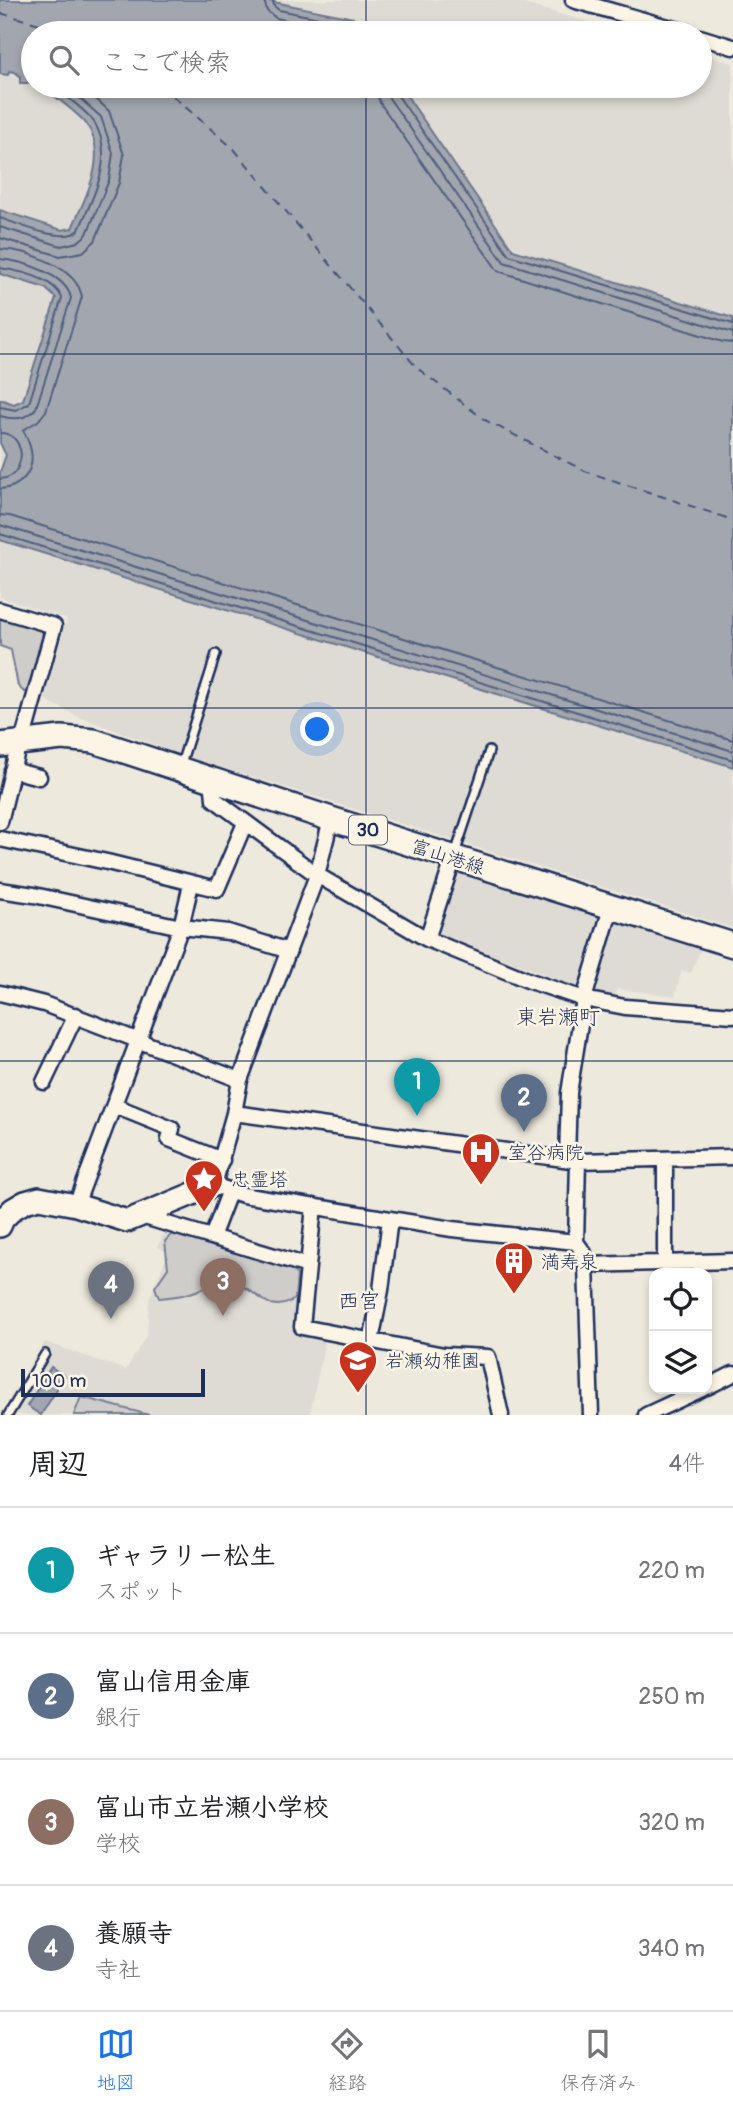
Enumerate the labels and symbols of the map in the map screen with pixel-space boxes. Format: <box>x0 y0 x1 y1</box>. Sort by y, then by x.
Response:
your location <box>300 712 334 746</box>
road number: 30 <box>349 816 387 844</box>
street label: 富山港線 <box>408 834 488 880</box>
district label: 東岩瀬町 <box>516 1004 600 1031</box>
pin: 1 <box>394 1058 440 1116</box>
pin: 2 <box>501 1074 547 1132</box>
hospital icon: 室谷病院 <box>460 1131 502 1186</box>
place label: 室谷病院 <box>508 1141 584 1165</box>
place icon: 忠霊塔 <box>183 1158 225 1213</box>
place label: 忠霊塔 <box>231 1168 288 1192</box>
building icon: 満寿泉 <box>493 1240 535 1295</box>
place label: 満寿泉 <box>541 1250 598 1274</box>
pin: 3 <box>200 1258 246 1316</box>
pin: 4 <box>88 1261 134 1319</box>
district label: 西宮 <box>338 1288 380 1315</box>
school or university icon: 岩瀬幼稚園 <box>337 1339 379 1394</box>
place label: 岩瀬幼稚園 <box>385 1349 480 1373</box>
scale bar <box>21 1366 205 1398</box>

